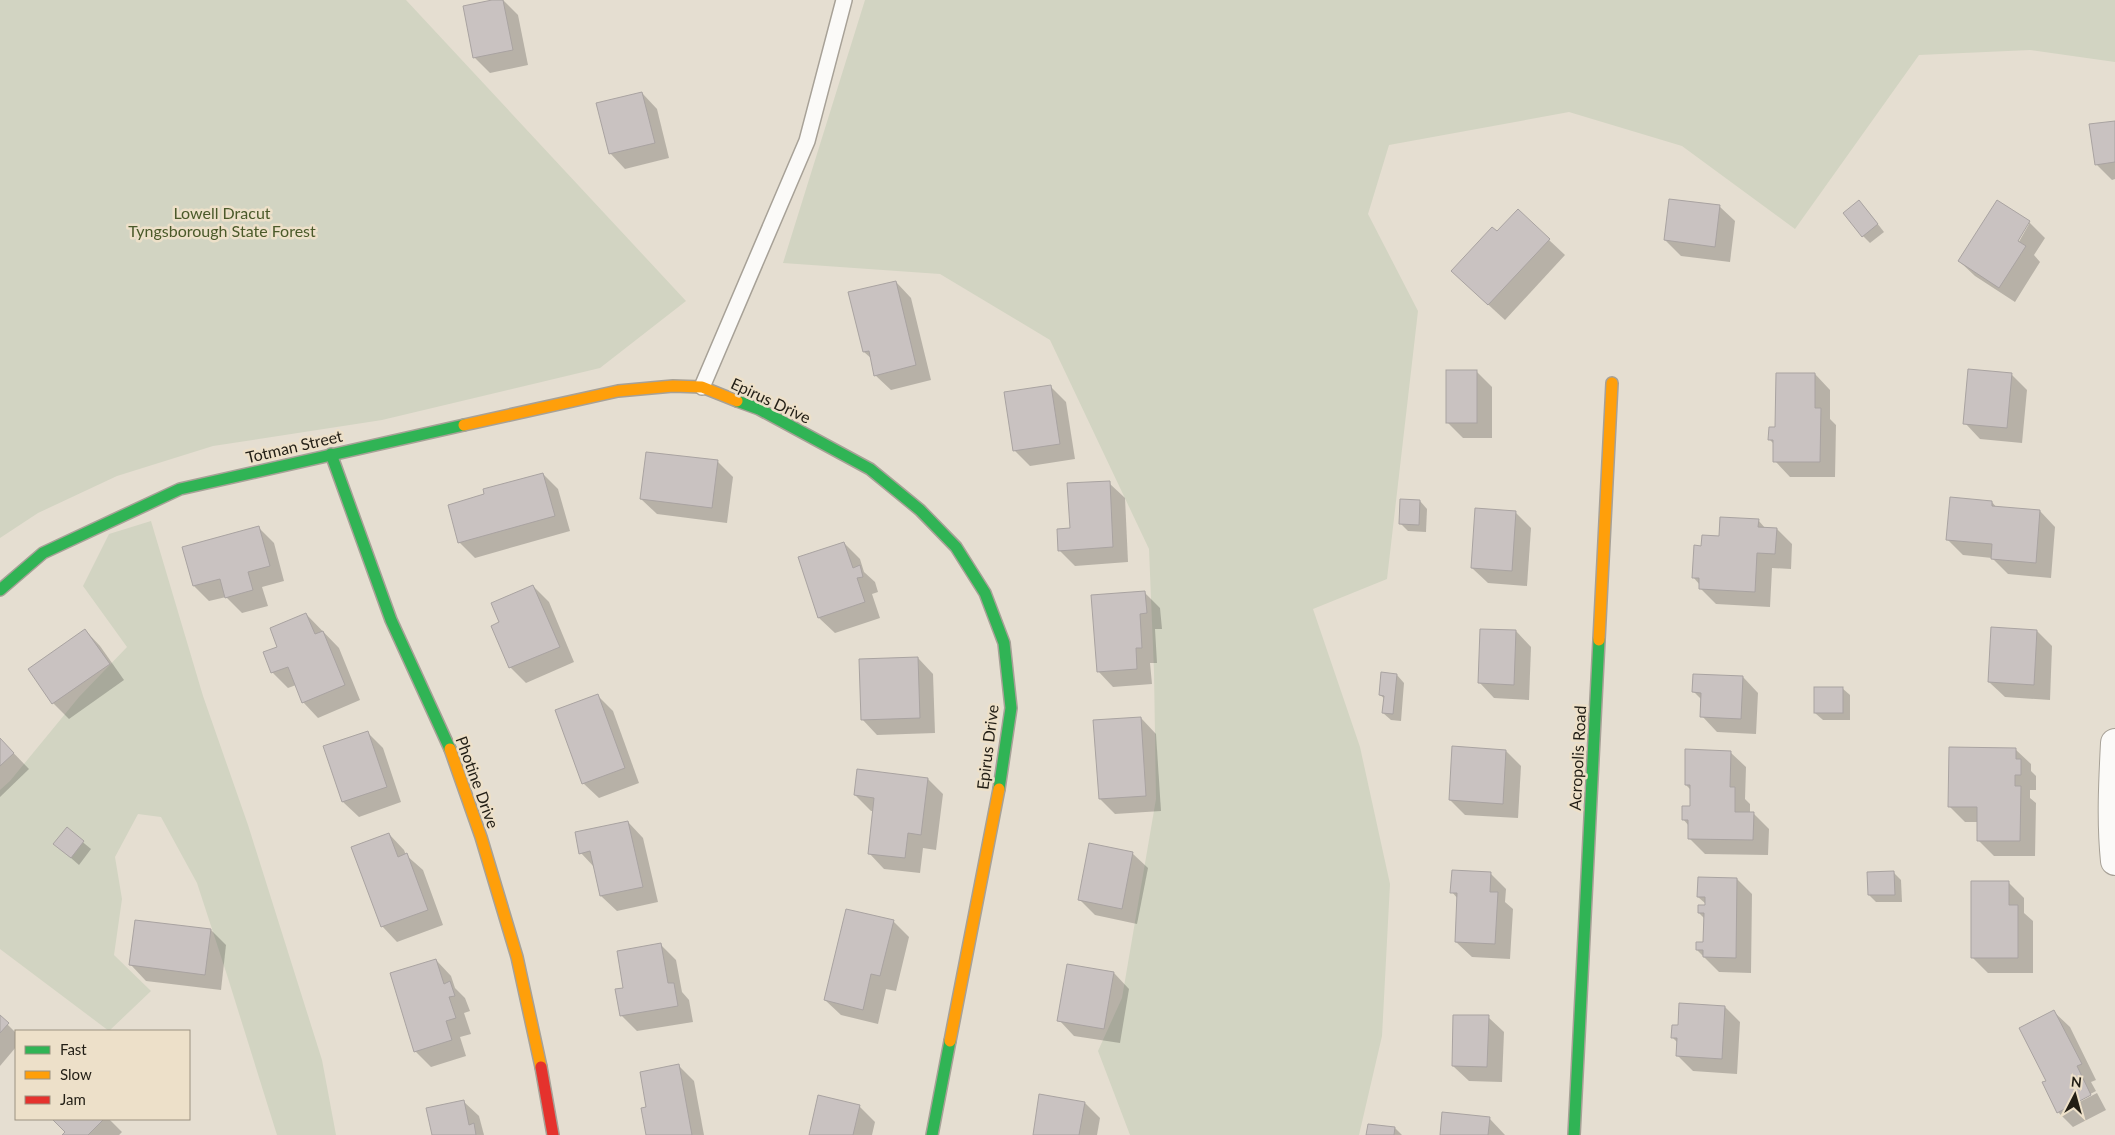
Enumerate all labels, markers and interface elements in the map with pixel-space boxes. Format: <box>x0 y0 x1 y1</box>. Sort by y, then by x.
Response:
park label: Lowell Dracut Tyngsborough State Forest <box>128 203 316 240</box>
street label: Epirus Drive <box>728 373 814 427</box>
street label: Totman Street <box>244 426 344 466</box>
street label: Epirus Drive <box>972 703 1002 791</box>
street label: Acropolis Road <box>1565 705 1589 811</box>
street label: Photine Drive <box>453 733 503 831</box>
legend <box>15 1030 190 1120</box>
text: Fast <box>60 1040 87 1058</box>
text: Slow <box>60 1065 92 1083</box>
north arrow <box>2050 1070 2100 1120</box>
text: N <box>2070 1073 2083 1091</box>
text: Jam <box>60 1090 86 1108</box>

